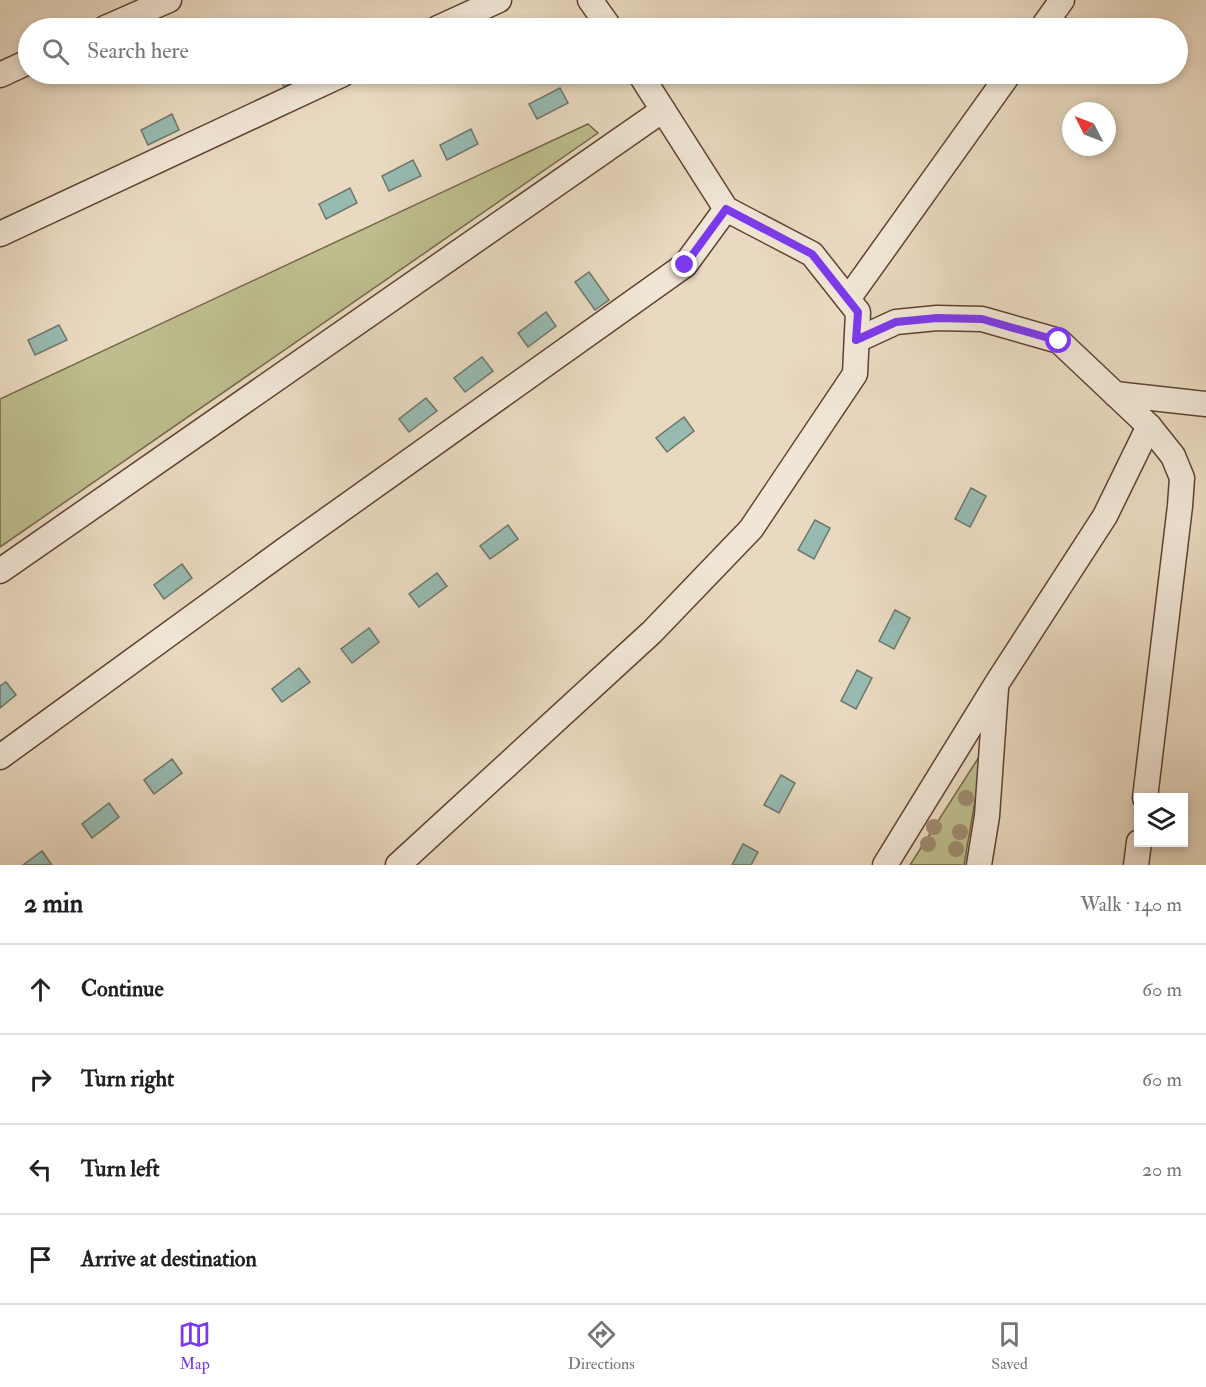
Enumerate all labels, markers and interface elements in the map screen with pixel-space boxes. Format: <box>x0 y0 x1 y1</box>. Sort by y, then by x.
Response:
search box <box>18 18 1188 84</box>
icon: search <box>39 35 72 68</box>
text: Search here <box>87 37 189 65</box>
north arrow <box>1062 102 1116 156</box>
route end <box>671 251 697 277</box>
route start <box>1045 327 1071 353</box>
map controls <box>1134 793 1188 847</box>
button: layers <box>1134 793 1188 847</box>
text: 2 min <box>24 888 83 920</box>
text: Walk · 140 m <box>1080 892 1182 917</box>
icon: ahead <box>24 973 57 1006</box>
text: Continue <box>81 975 164 1003</box>
text: 60 m <box>1142 977 1182 1002</box>
icon: right <box>24 1063 57 1096</box>
text: Turn right <box>81 1065 174 1093</box>
text: 60 m <box>1142 1067 1182 1092</box>
icon: left <box>24 1153 57 1186</box>
text: Turn left <box>81 1155 160 1183</box>
text: 20 m <box>1142 1157 1182 1182</box>
icon: arrive <box>24 1243 57 1276</box>
text: Arrive at destination <box>81 1245 257 1273</box>
tab: Map <box>178 1318 211 1374</box>
tab: Directions <box>568 1318 635 1374</box>
tab: Saved <box>991 1318 1028 1374</box>

